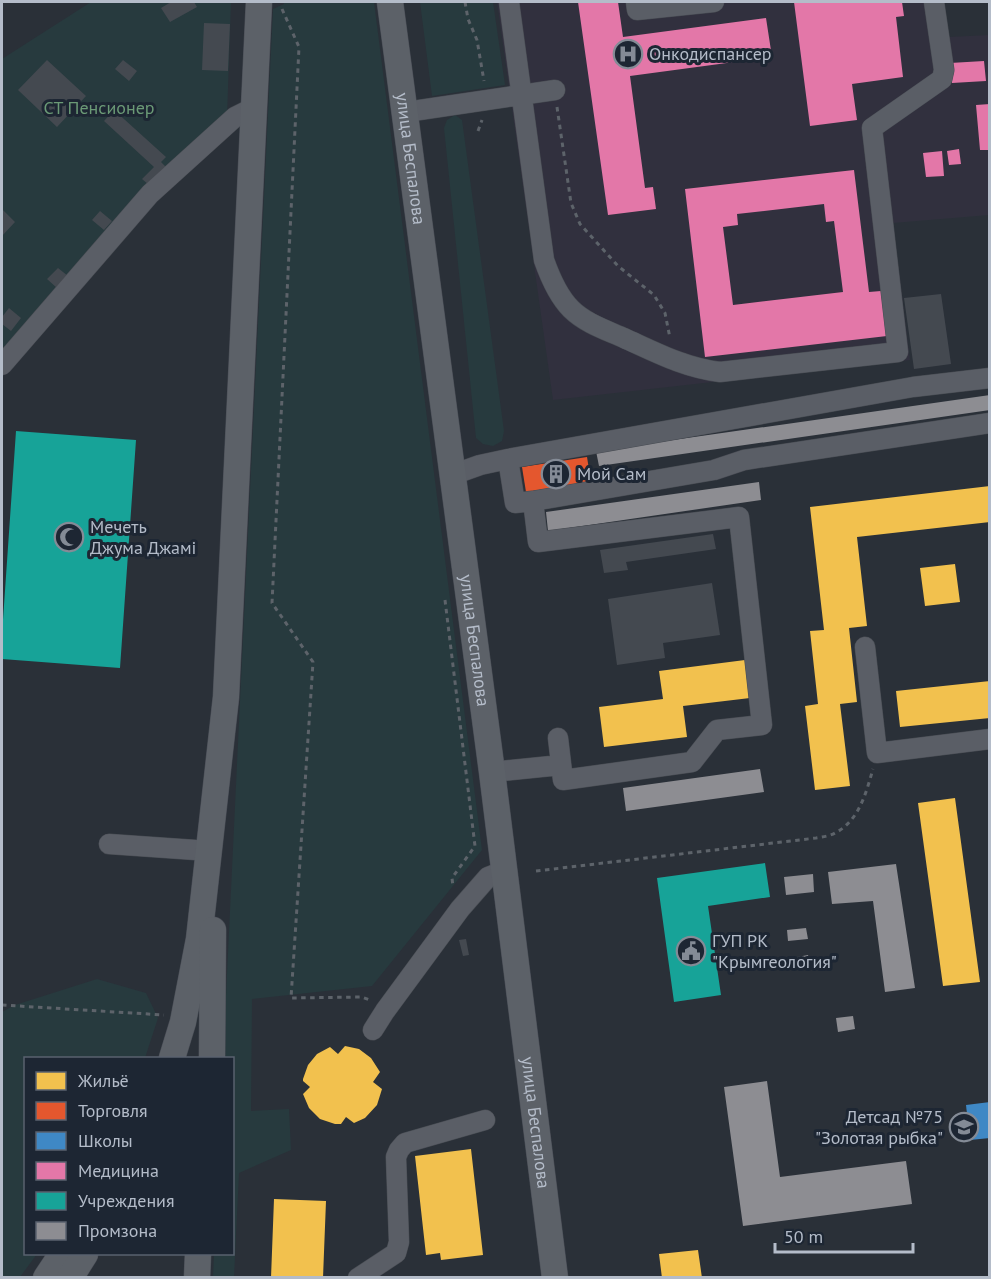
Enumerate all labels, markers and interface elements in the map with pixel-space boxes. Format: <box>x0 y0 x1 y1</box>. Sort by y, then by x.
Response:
hospital icon: Онкодиспансер <box>612 38 644 70</box>
place label: Онкодиспансер <box>649 42 772 65</box>
street label: улица Беспалова <box>391 91 431 226</box>
park label: СТ Пенсионер <box>43 96 155 119</box>
building icon: Мой Сам <box>540 458 572 490</box>
place label: Мой Сам <box>577 462 646 485</box>
place label: Мечеть Джума Джамі <box>90 515 196 559</box>
mosque icon: Мечеть Джума Джамі <box>53 521 85 553</box>
street label: улица Беспалова <box>455 573 495 708</box>
place label: ГУП РК "Крымгеология" <box>712 929 837 973</box>
public building icon: ГУП РК "Крымгеология" <box>675 935 707 967</box>
street label: улица Беспалова <box>517 1055 556 1190</box>
legend <box>24 1057 234 1255</box>
text: Жильё <box>77 1069 129 1092</box>
text: Торговля <box>78 1099 148 1122</box>
place label: Детсад №75 "Золотая рыбка" <box>815 1105 943 1149</box>
school or university icon: Детсад №75 "Золотая рыбка" <box>948 1111 980 1143</box>
text: Школы <box>78 1129 133 1152</box>
text: Медицина <box>78 1159 159 1182</box>
text: Учреждения <box>78 1189 175 1212</box>
scale bar <box>775 1216 913 1254</box>
text: Промзона <box>78 1219 157 1242</box>
text: 50 m <box>784 1225 823 1248</box>

